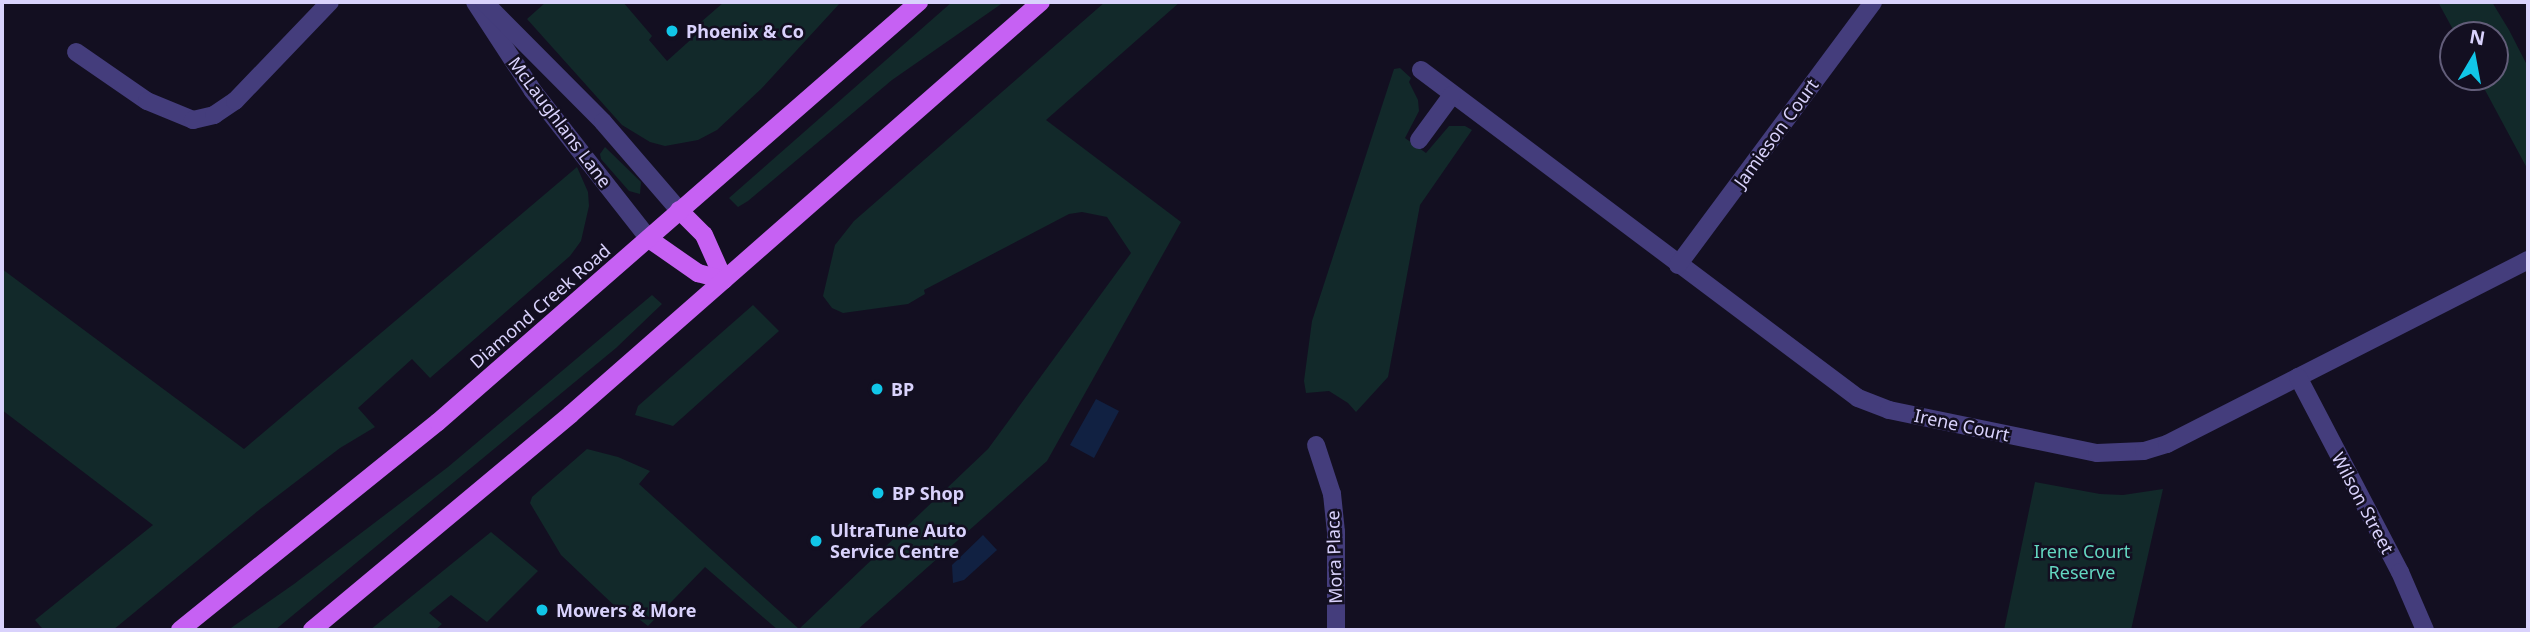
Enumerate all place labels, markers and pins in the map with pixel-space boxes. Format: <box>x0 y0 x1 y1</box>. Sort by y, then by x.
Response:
place label: Phoenix & Co <box>686 20 804 42</box>
marker: Phoenix & Co <box>664 23 680 39</box>
place label: BP <box>891 378 914 400</box>
marker: BP <box>869 381 885 397</box>
place label: BP Shop <box>892 482 964 504</box>
marker: BP Shop <box>870 485 886 501</box>
place label: UltraTune Auto Service Centre <box>830 520 967 562</box>
marker: UltraTune Auto Service Centre <box>808 533 824 549</box>
place label: Mowers & More <box>556 599 697 621</box>
marker: Mowers & More <box>534 602 550 618</box>

